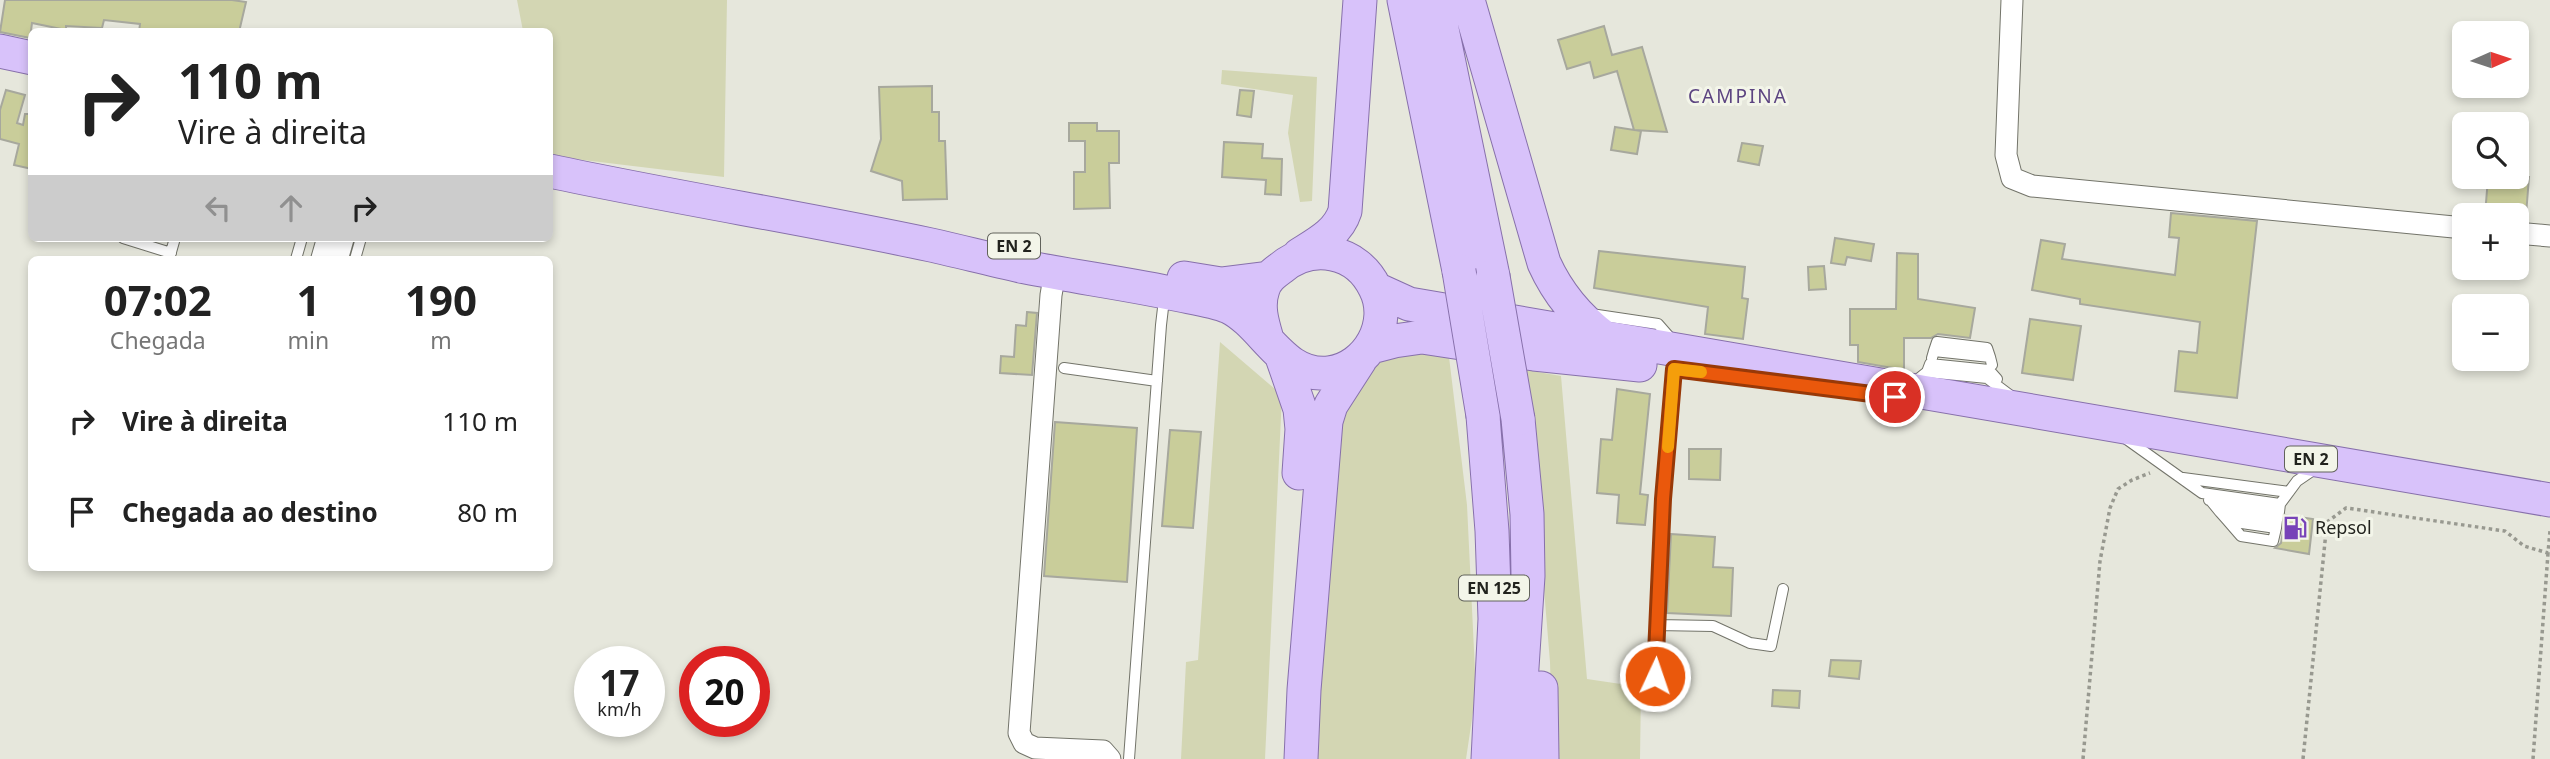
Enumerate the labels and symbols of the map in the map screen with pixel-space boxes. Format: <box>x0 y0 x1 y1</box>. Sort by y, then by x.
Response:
north arrow <box>2452 21 2529 98</box>
district label: CAMPINA <box>1688 83 1788 109</box>
road number: EN 2 <box>988 234 1040 258</box>
pin <box>1865 367 1925 427</box>
road number: EN 2 <box>2285 446 2337 472</box>
fuel station icon: Repsol <box>2281 514 2309 542</box>
place label: Repsol <box>2315 515 2372 539</box>
road number: EN 125 <box>1459 576 1529 600</box>
position arrow <box>1618 639 1692 713</box>
speed limit sign: 20 <box>679 646 770 737</box>

